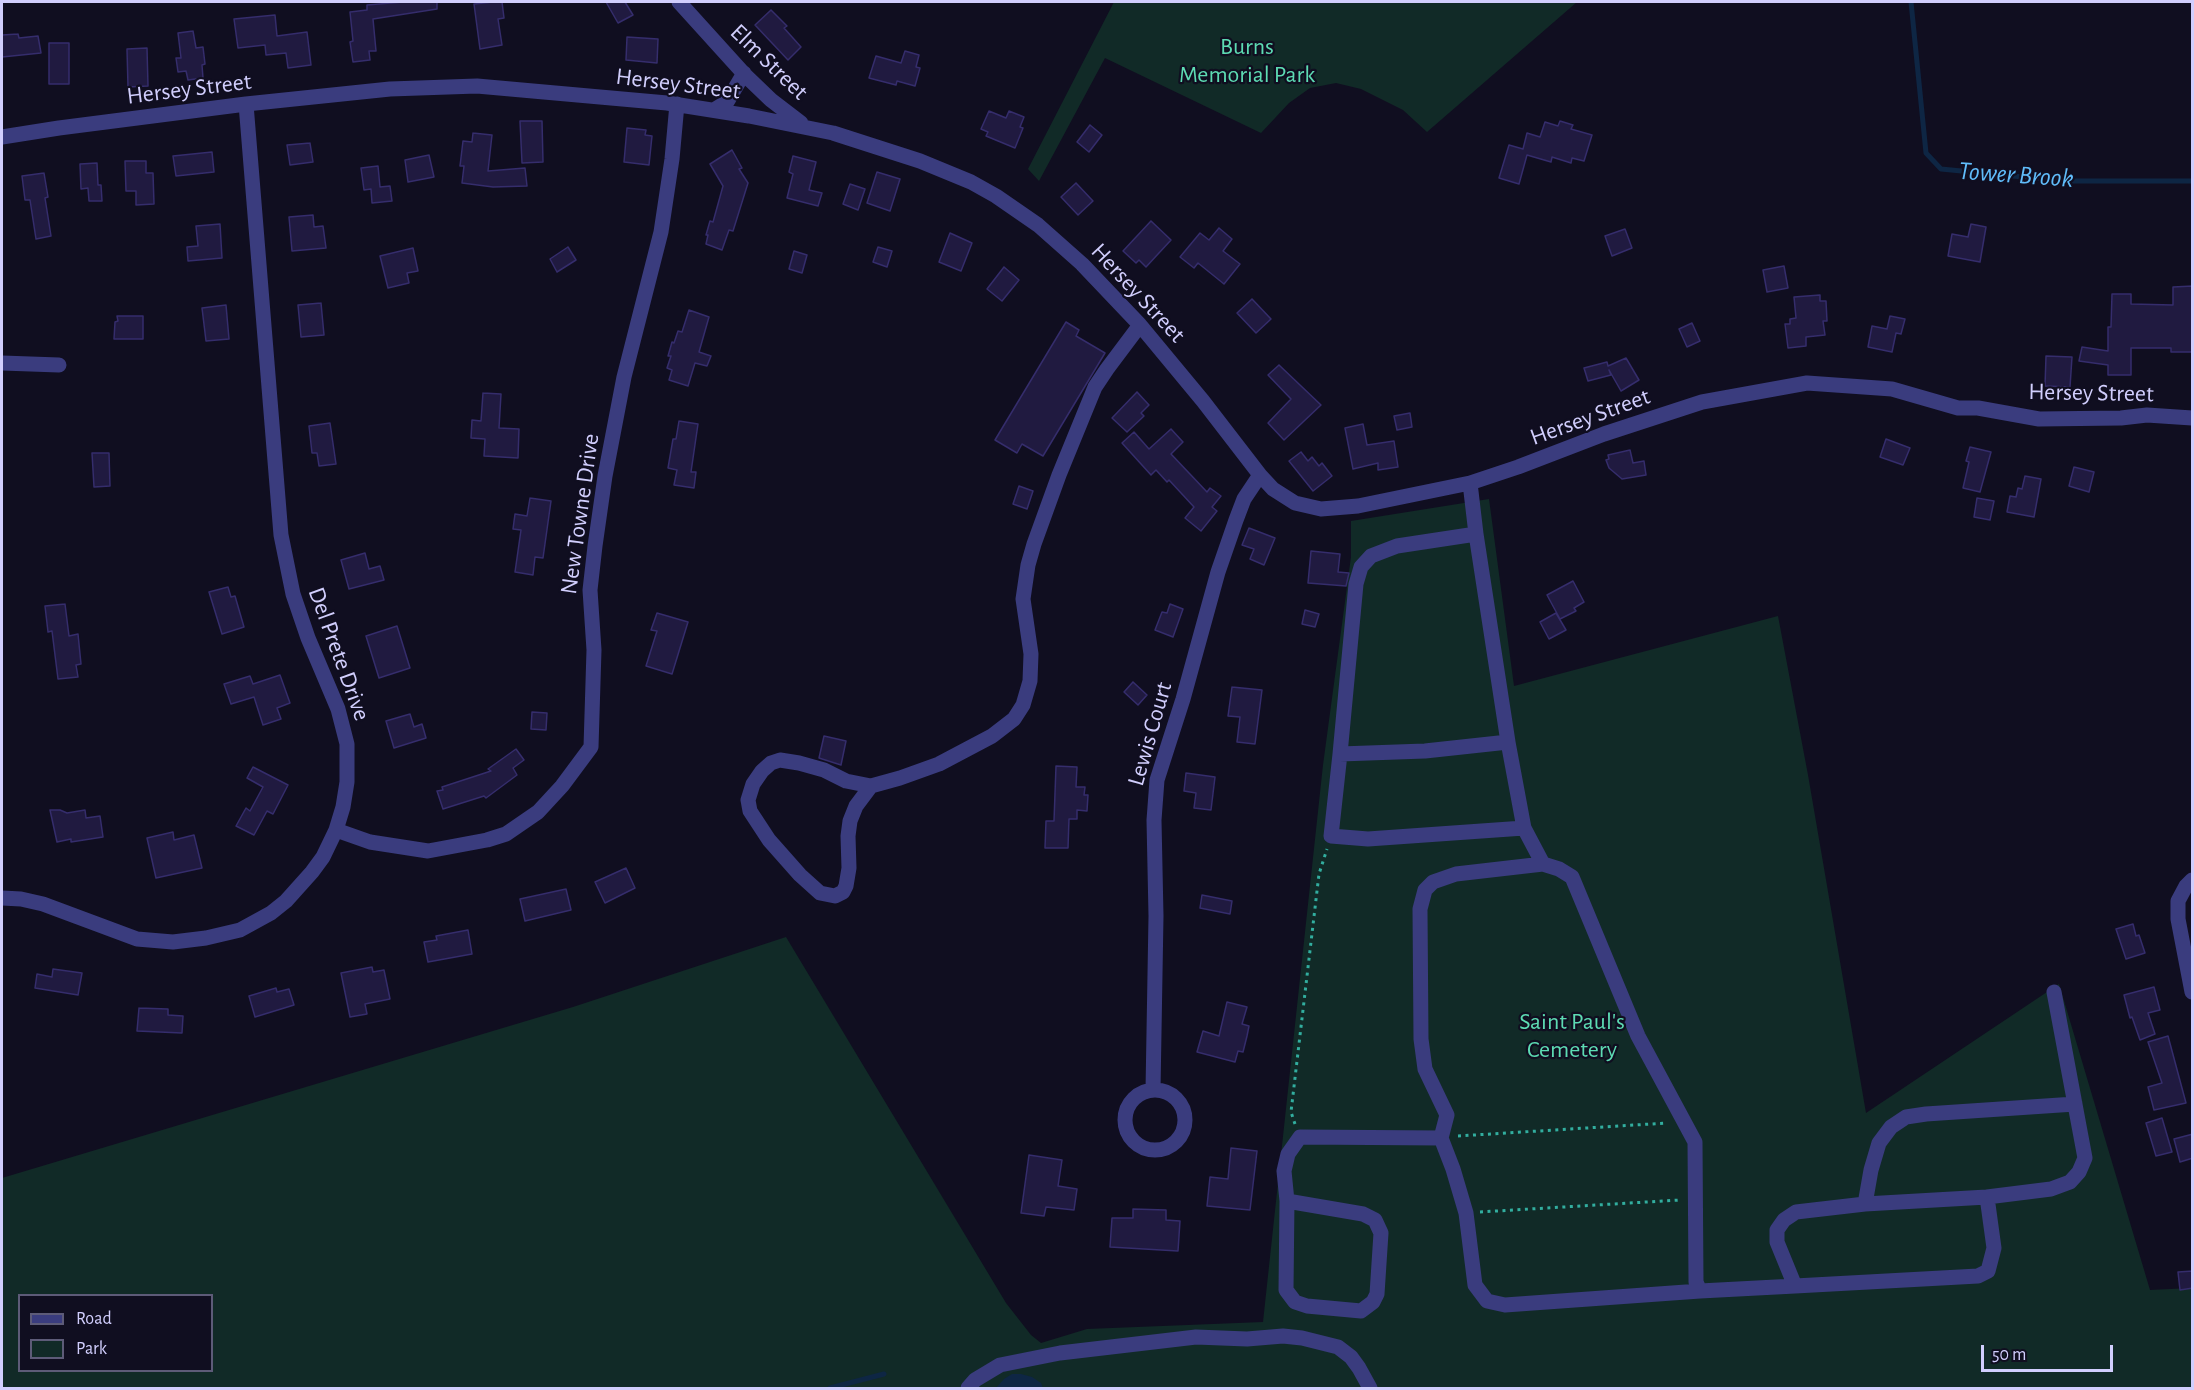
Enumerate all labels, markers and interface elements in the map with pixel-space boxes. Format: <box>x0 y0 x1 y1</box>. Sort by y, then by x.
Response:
street label: Elm Street <box>724 18 814 106</box>
park label: Burns Memorial Park <box>1179 33 1315 89</box>
street label: Hersey Street <box>614 62 742 106</box>
street label: Hersey Street <box>125 67 253 111</box>
water label: Tower Brook <box>1957 155 2075 195</box>
street label: Hersey Street <box>1085 237 1191 349</box>
street label: Hersey Street <box>2028 378 2154 408</box>
street label: Hersey Street <box>1526 382 1654 452</box>
street label: New Towne Drive <box>554 432 606 596</box>
street label: Del Prete Drive <box>302 583 376 725</box>
street label: Lewis Court <box>1121 679 1179 789</box>
park label: Saint Paul's Cemetery <box>1519 1008 1625 1064</box>
legend <box>18 1294 213 1372</box>
text: Road <box>76 1310 112 1328</box>
scale bar <box>1984 1333 2116 1371</box>
text: Park <box>76 1340 107 1358</box>
text: 50 m <box>1992 1346 2026 1364</box>

